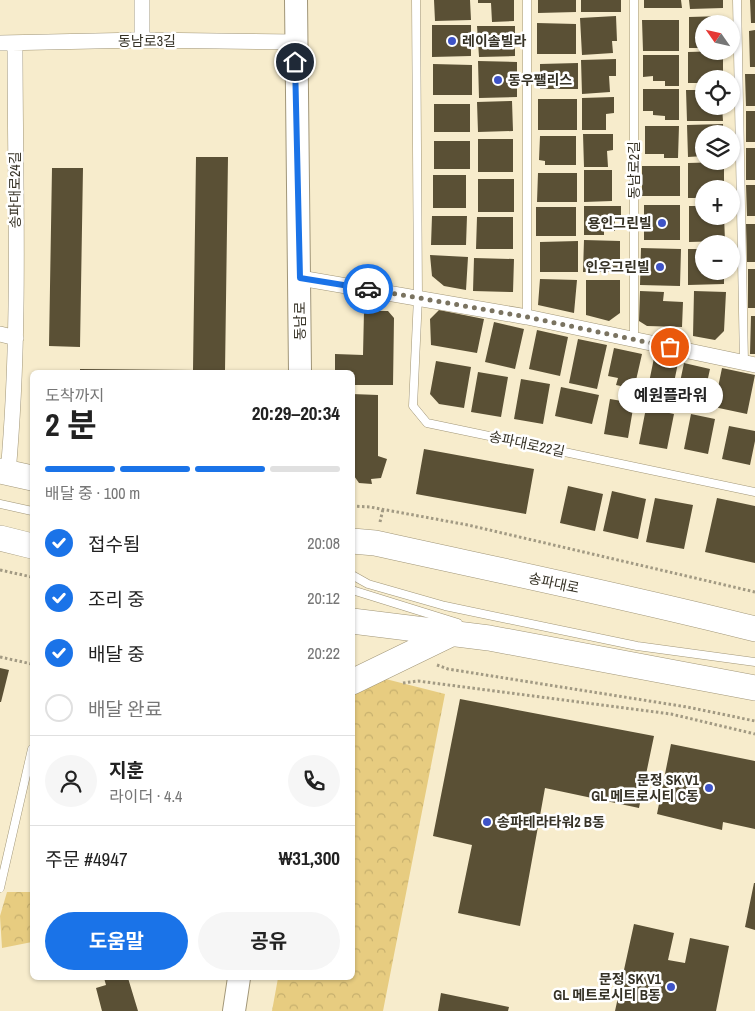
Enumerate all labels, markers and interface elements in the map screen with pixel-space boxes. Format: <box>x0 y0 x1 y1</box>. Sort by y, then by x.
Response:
north arrow <box>695 15 740 60</box>
map controls <box>695 15 740 280</box>
street label: 동남로3길 <box>118 32 176 50</box>
place label: 레이솔빌라 <box>462 32 527 50</box>
marker: 레이솔빌라 <box>446 35 458 47</box>
pin <box>274 41 316 83</box>
icon: home <box>281 48 309 76</box>
button: locate <box>695 70 740 115</box>
place label: 동우팰리스 <box>508 71 573 89</box>
marker: 동우팰리스 <box>492 74 504 86</box>
button: layers <box>695 125 740 170</box>
street label: 동남로2길 <box>625 141 643 199</box>
street label: 송파대로24길 <box>6 151 24 229</box>
button: + <box>695 180 740 225</box>
place label: 용인그린빌 <box>588 214 652 232</box>
marker: 용인그린빌 <box>656 217 668 229</box>
button: − <box>695 235 740 280</box>
place label: 인우그린빌 <box>586 258 650 276</box>
marker: 인우그린빌 <box>654 261 666 273</box>
courier <box>343 264 393 314</box>
icon: car <box>354 275 382 303</box>
street label: 동남로 <box>291 302 309 340</box>
pin <box>649 326 691 368</box>
icon: bag <box>656 333 684 361</box>
callout: 예원플라워 <box>618 377 722 412</box>
text: 도착까지 <box>45 384 104 406</box>
text: 예원플라워 <box>634 384 707 406</box>
text: 20:29–20:34 <box>252 400 340 426</box>
text: 2 분 <box>45 403 96 446</box>
street label: 송파대로22길 <box>487 427 567 461</box>
text: 배달 중 · 100 m <box>45 482 140 504</box>
icon: check <box>45 529 73 557</box>
text: 접수됨 <box>88 531 140 557</box>
text: 20:08 <box>307 532 340 554</box>
street label: 송파대로 <box>527 569 581 597</box>
icon: check <box>45 584 73 612</box>
text: 조리 중 <box>88 586 145 612</box>
text: 20:12 <box>307 587 340 609</box>
icon: check <box>45 639 73 667</box>
text: 배달 중 <box>88 641 145 667</box>
text: 20:22 <box>307 642 340 664</box>
text: 배달 완료 <box>88 696 162 722</box>
button: person <box>45 755 97 807</box>
button: phone <box>288 755 340 807</box>
text: 지훈 <box>109 757 144 783</box>
place label: 문정 SK V1 GL 메트로시티 C동 <box>591 771 700 805</box>
marker: 문정 SK V1 GL 메트로시티 C동 <box>703 782 715 794</box>
text: 라이더 · 4.4 <box>109 785 182 807</box>
place label: 송파테라타워2 B동 <box>497 813 605 831</box>
marker: 송파테라타워2 B동 <box>481 816 493 828</box>
text: ₩31,300 <box>279 845 340 871</box>
text: 주문 #4947 <box>45 846 128 872</box>
button: 도움말 <box>45 912 188 970</box>
button: 공유 <box>198 912 340 970</box>
place label: 문정 SK V1 GL 메트로시티 B동 <box>553 970 662 1004</box>
marker: 문정 SK V1 GL 메트로시티 B동 <box>665 981 677 993</box>

